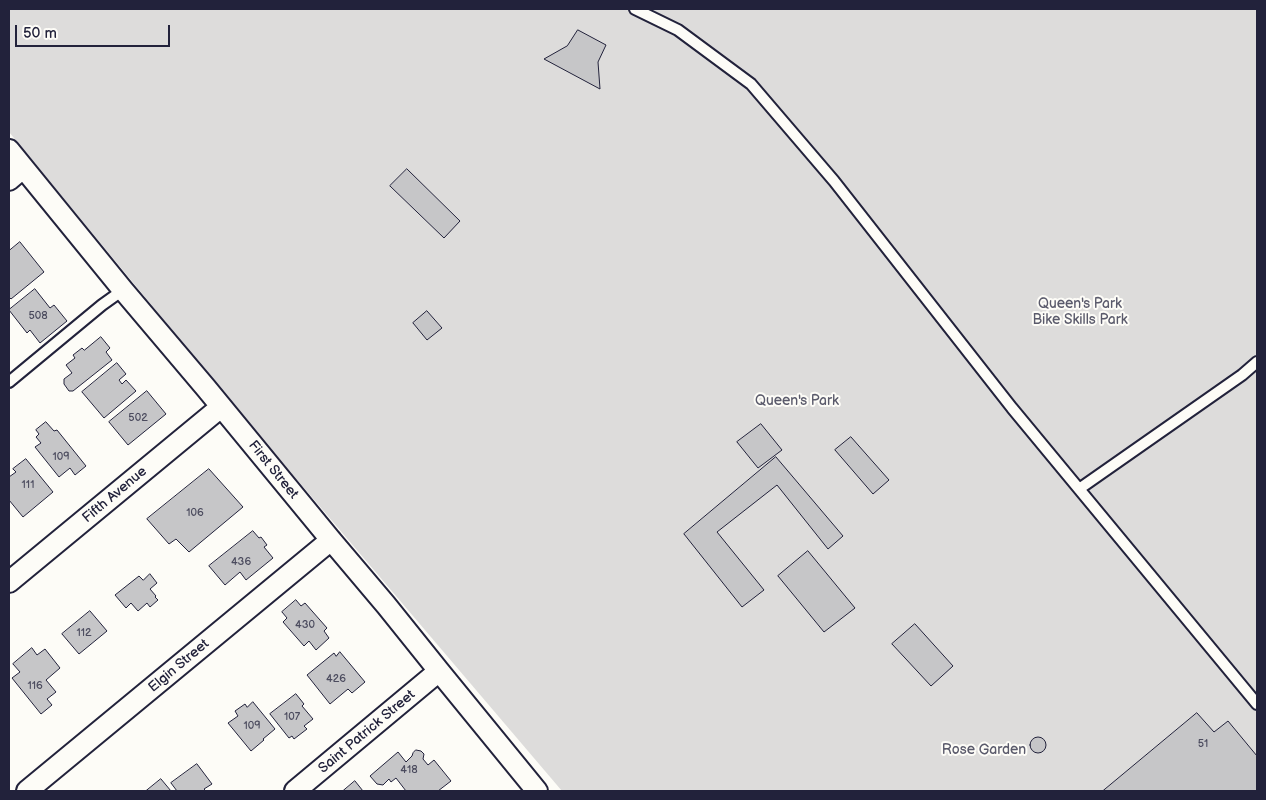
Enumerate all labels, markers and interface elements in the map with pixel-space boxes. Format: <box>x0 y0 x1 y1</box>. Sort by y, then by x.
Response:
scale bar <box>18 15 172 47</box>
text: 50 m <box>23 24 57 43</box>
park label: Queen's Park Bike Skills Park <box>1032 296 1128 328</box>
house number: 508 <box>28 309 48 323</box>
park label: Queen's Park <box>755 393 839 409</box>
house number: 502 <box>128 411 148 425</box>
street label: First Street <box>244 437 302 503</box>
house number: 109 <box>52 450 70 464</box>
street label: Fifth Avenue <box>79 463 151 527</box>
house number: 111 <box>22 478 34 492</box>
house number: 106 <box>186 506 204 520</box>
house number: 436 <box>231 555 251 569</box>
house number: 430 <box>295 618 315 632</box>
house number: 112 <box>76 626 92 640</box>
street label: Elgin Street <box>145 636 213 696</box>
house number: 426 <box>326 672 346 686</box>
house number: 116 <box>27 679 43 693</box>
street label: Saint Patrick Street <box>315 687 419 777</box>
house number: 107 <box>284 710 300 724</box>
house number: 109 <box>243 719 261 733</box>
house number: 51 <box>1198 737 1208 751</box>
park label: Rose Garden <box>942 742 1026 758</box>
house number: 418 <box>400 763 418 777</box>

